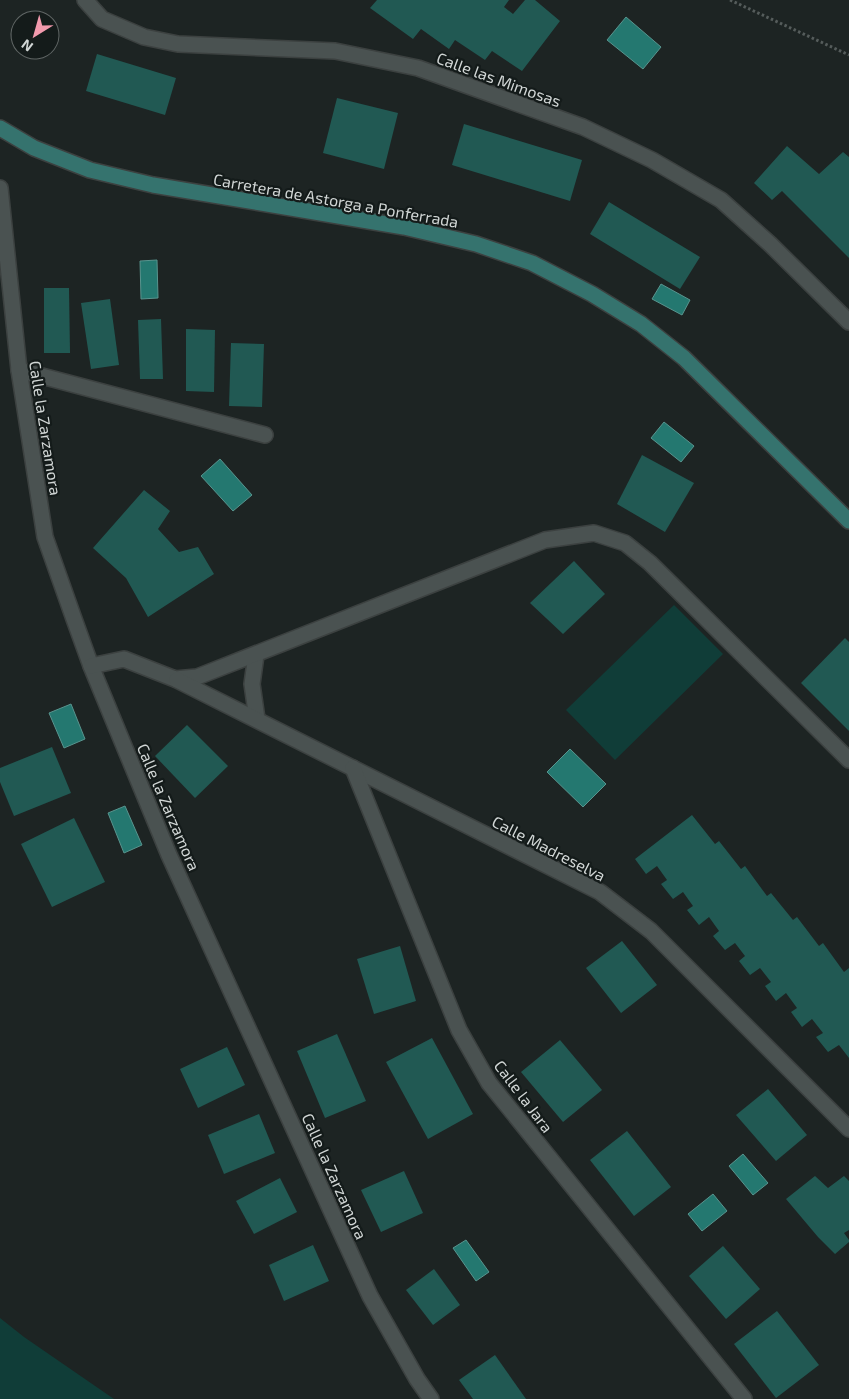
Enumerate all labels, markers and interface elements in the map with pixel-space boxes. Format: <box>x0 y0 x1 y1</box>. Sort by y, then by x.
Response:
north arrow <box>10 10 60 60</box>
text: N <box>18 36 36 56</box>
street label: Calle las Mimosas <box>434 48 564 110</box>
street label: Carretera de Astorga a Ponferrada <box>212 169 460 231</box>
street label: Calle la Zarzamora <box>26 359 66 497</box>
street label: Calle la Zarzamora <box>134 741 204 873</box>
street label: Calle Madreselva <box>489 811 609 885</box>
street label: Calle la Jara <box>491 1056 557 1136</box>
street label: Calle la Zarzamora <box>299 1110 371 1242</box>

